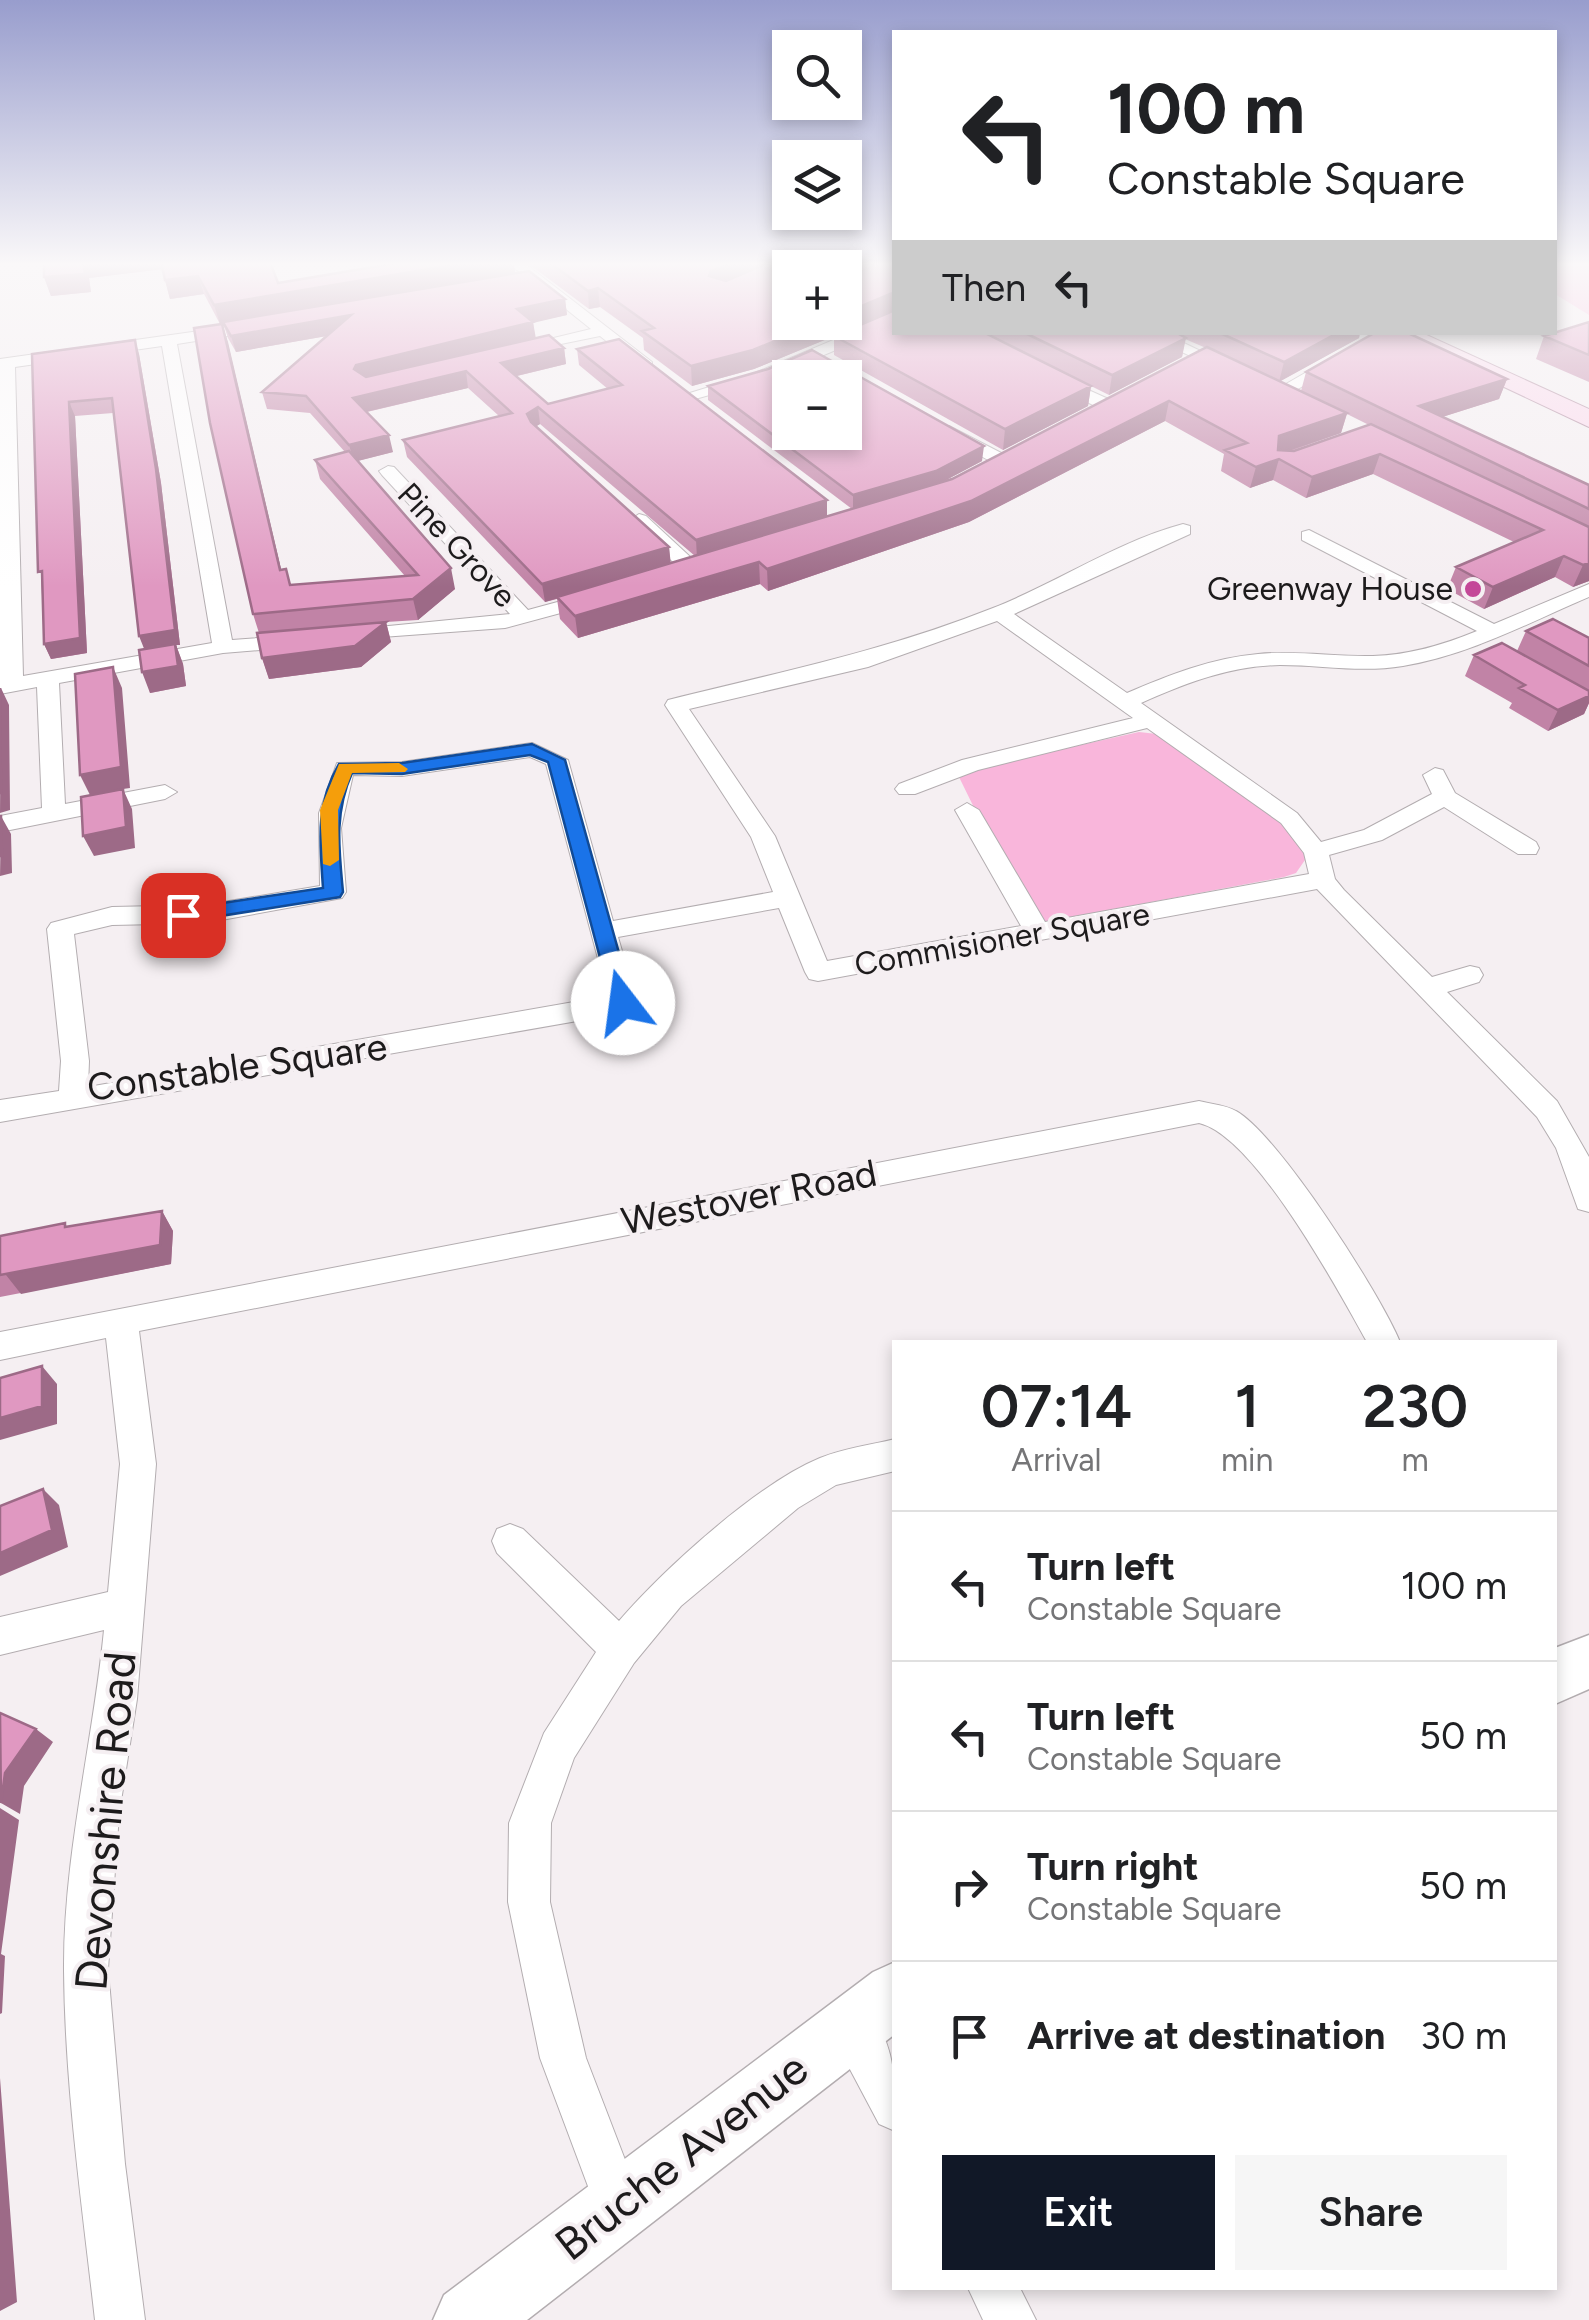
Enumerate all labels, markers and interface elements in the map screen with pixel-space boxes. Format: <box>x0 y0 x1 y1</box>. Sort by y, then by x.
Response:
map controls <box>772 30 862 450</box>
button: search <box>772 30 862 120</box>
text: 100 m <box>1107 66 1305 151</box>
icon: left <box>942 70 1072 200</box>
button: layers <box>772 140 862 230</box>
text: Constable Square <box>1107 151 1465 205</box>
button: + <box>772 250 862 340</box>
icon: left <box>1046 260 1101 315</box>
text: Then <box>942 265 1026 311</box>
button: − <box>772 360 862 450</box>
street label: Pine Grove <box>390 475 524 615</box>
place label: Greenway House <box>1207 570 1453 608</box>
marker: Greenway House <box>1462 578 1484 600</box>
pin <box>141 873 226 958</box>
icon: arrive <box>156 888 211 943</box>
street label: Commisioner Square <box>851 894 1153 984</box>
position arrow <box>571 951 675 1055</box>
street label: Constable Square <box>84 1023 390 1111</box>
street label: Westover Road <box>618 1150 880 1244</box>
text: 07:14 <box>981 1370 1132 1442</box>
text: 1 <box>1235 1370 1260 1442</box>
text: 230 <box>1362 1370 1468 1442</box>
text: Arrival <box>1011 1441 1102 1479</box>
text: min <box>1221 1441 1273 1479</box>
text: m <box>1402 1441 1429 1479</box>
text: Turn left <box>1027 1544 1175 1590</box>
icon: left <box>942 1559 997 1614</box>
text: 100 m <box>1401 1563 1507 1609</box>
text: Constable Square <box>1027 1590 1282 1628</box>
street label: Devonshire Road <box>63 1649 147 1993</box>
text: Turn left <box>1027 1694 1175 1740</box>
icon: left <box>942 1709 997 1764</box>
text: 50 m <box>1419 1713 1507 1759</box>
text: Constable Square <box>1027 1740 1282 1778</box>
text: Turn right <box>1027 1844 1199 1890</box>
icon: right <box>942 1859 997 1914</box>
text: 50 m <box>1419 1863 1507 1909</box>
text: Constable Square <box>1027 1890 1282 1928</box>
icon: arrive <box>942 2009 997 2064</box>
text: Arrive at destination <box>1027 2013 1385 2059</box>
text: 30 m <box>1420 2013 1507 2059</box>
street label: Bruche Avenue <box>544 2041 818 2271</box>
button: Exit <box>942 2155 1215 2270</box>
button: Share <box>1235 2155 1507 2270</box>

